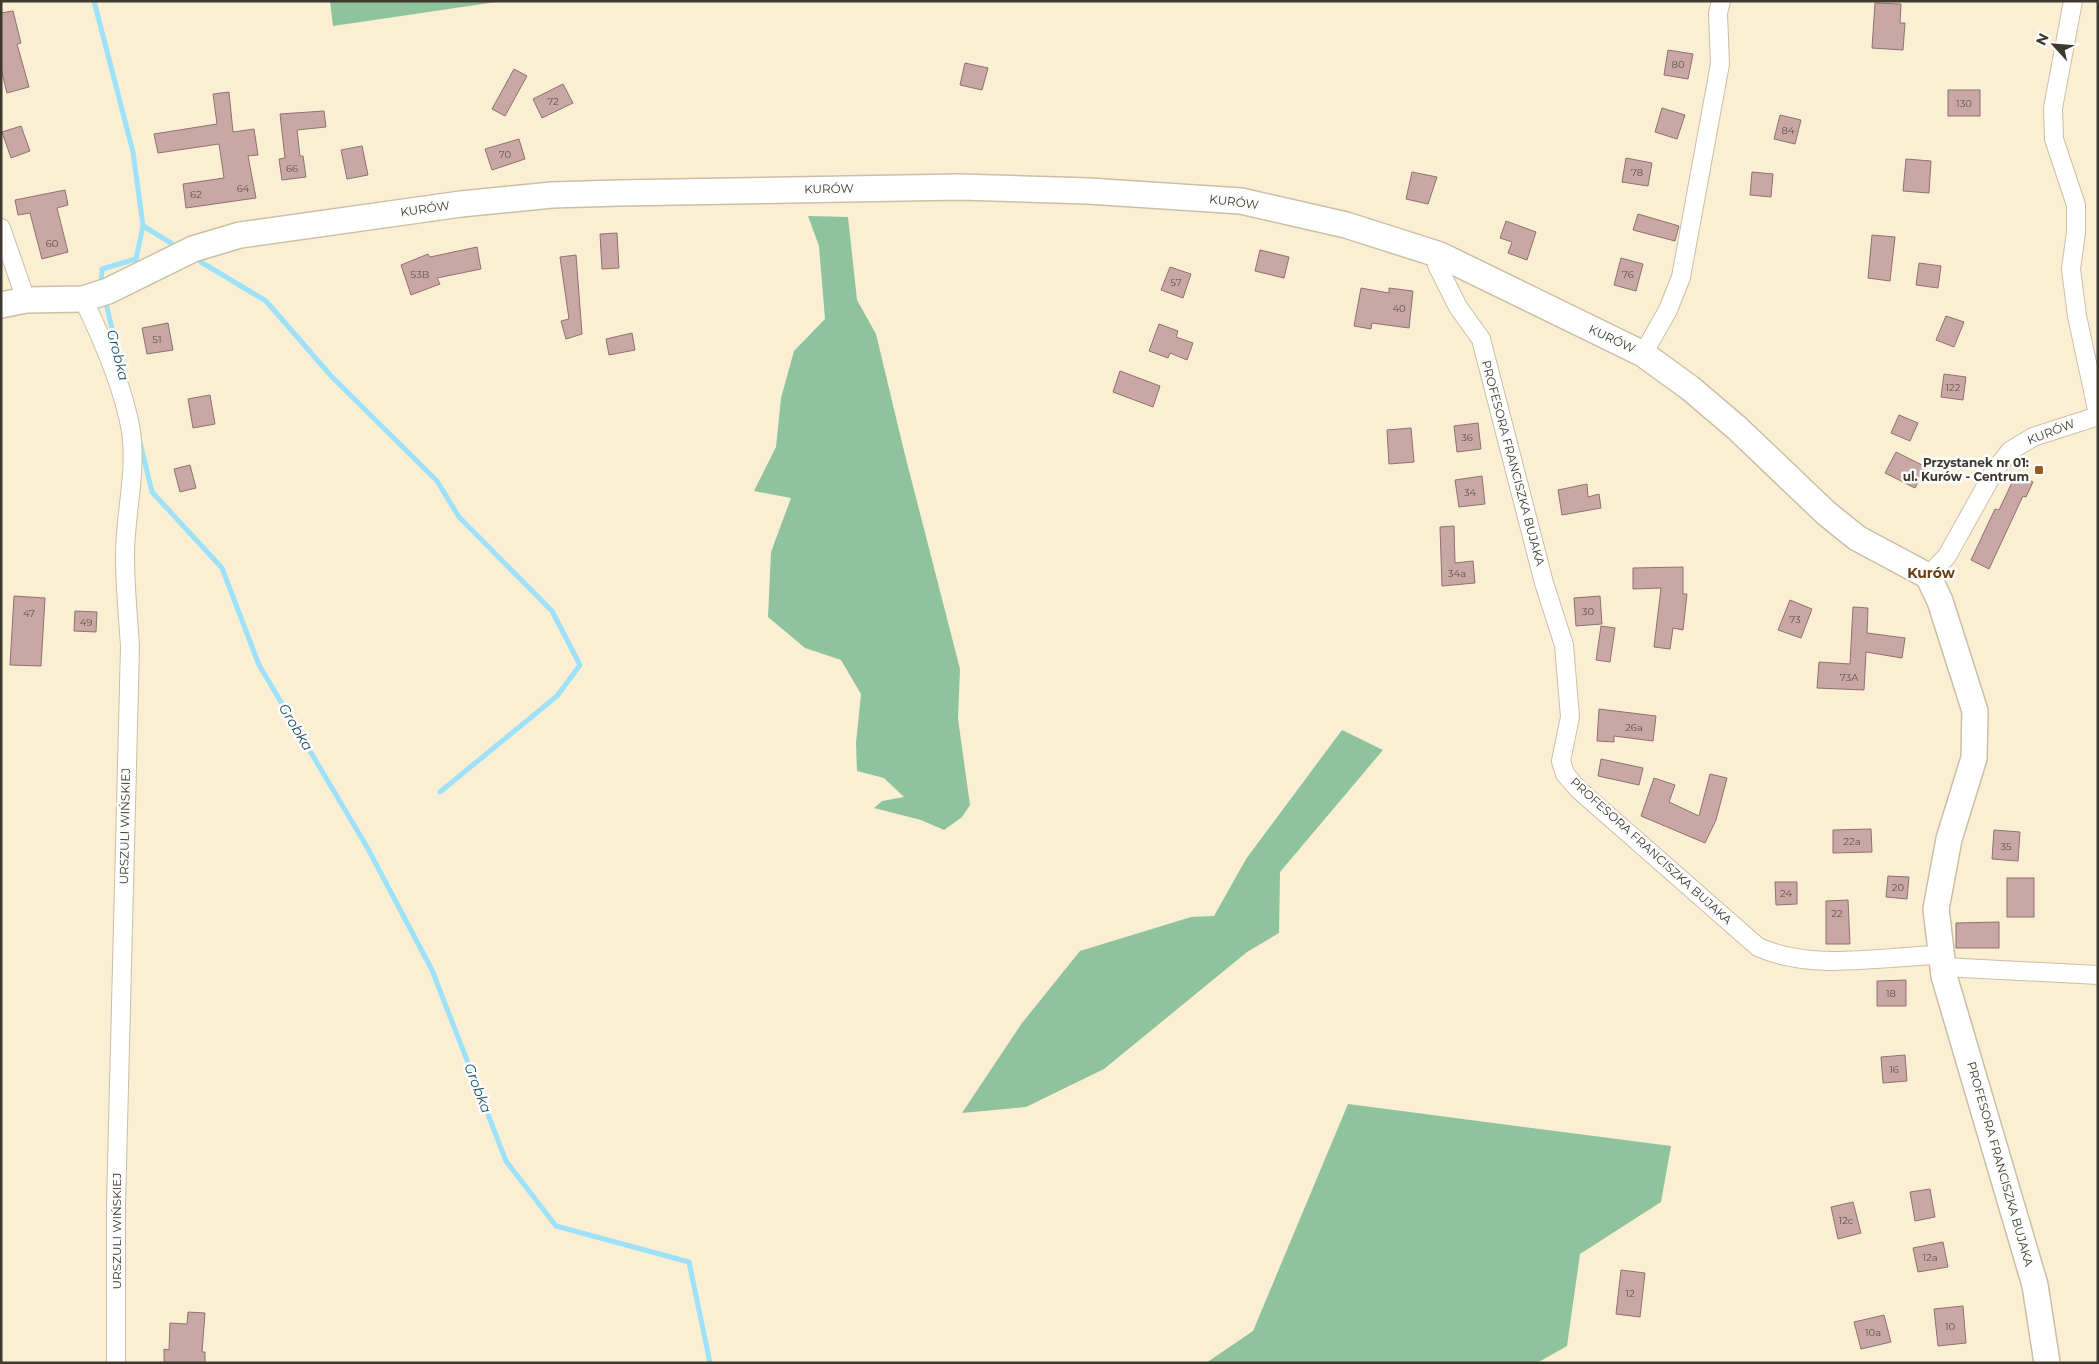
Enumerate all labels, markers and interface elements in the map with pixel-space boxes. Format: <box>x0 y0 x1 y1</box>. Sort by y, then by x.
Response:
north arrow <box>2029 20 2079 70</box>
text: N <box>2032 30 2053 48</box>
house number: 80 <box>1672 58 1685 71</box>
house number: 72 <box>547 95 559 108</box>
house number: 130 <box>1956 97 1972 110</box>
house number: 84 <box>1782 124 1795 137</box>
house number: 70 <box>499 148 512 161</box>
house number: 66 <box>286 162 298 175</box>
house number: 78 <box>1631 166 1643 179</box>
street label: KURÓW <box>804 181 854 196</box>
house number: 64 <box>237 182 250 195</box>
house number: 62 <box>190 188 202 201</box>
street label: KURÓW <box>1208 191 1260 212</box>
street label: KURÓW <box>399 198 451 219</box>
house number: 60 <box>46 237 59 250</box>
house number: 53B <box>411 268 429 281</box>
house number: 76 <box>1622 268 1634 281</box>
house number: 57 <box>1170 276 1182 289</box>
house number: 40 <box>1392 302 1406 315</box>
street label: KURÓW <box>1586 321 1638 356</box>
water label: Grobka <box>103 328 133 382</box>
house number: 51 <box>152 333 162 346</box>
street label: PROFESORA FRANCISZKA BUJAKA <box>1479 358 1548 568</box>
house number: 122 <box>1946 381 1961 394</box>
street label: KURÓW <box>2025 416 2077 447</box>
house number: 36 <box>1461 431 1473 444</box>
place label: Przystanek nr 01: ul. Kurów - Centrum <box>1903 455 2029 484</box>
marker: Przystanek nr 01: ul. Kurów - Centrum <box>2033 464 2045 476</box>
house number: 34 <box>1464 486 1477 499</box>
district label: Kurów <box>1907 564 1956 582</box>
house number: 34a <box>1448 567 1466 580</box>
house number: 30 <box>1582 605 1595 618</box>
house number: 47 <box>23 607 35 620</box>
house number: 73 <box>1789 613 1801 626</box>
house number: 49 <box>80 616 92 629</box>
house number: 73A <box>1840 671 1859 684</box>
water label: Grobka <box>275 700 317 754</box>
house number: 26a <box>1625 721 1643 734</box>
street label: URSZULI WIŃSKIEJ <box>116 767 133 885</box>
street label: PROFESORA FRANCISZKA BUJAKA <box>1567 774 1736 928</box>
house number: 22a <box>1843 835 1861 848</box>
house number: 35 <box>2000 840 2012 853</box>
house number: 20 <box>1892 881 1905 894</box>
house number: 24 <box>1780 887 1792 900</box>
house number: 22 <box>1831 907 1843 920</box>
house number: 18 <box>1886 987 1896 1000</box>
water label: Grobka <box>460 1060 496 1116</box>
street label: PROFESORA FRANCISZKA BUJAKA <box>1964 1060 2037 1268</box>
house number: 16 <box>1889 1063 1899 1076</box>
street label: URSZULI WIŃSKIEJ <box>109 1173 124 1289</box>
house number: 12c <box>1839 1214 1854 1227</box>
house number: 12a <box>1922 1251 1938 1264</box>
house number: 12 <box>1625 1287 1635 1300</box>
house number: 10 <box>1945 1320 1955 1333</box>
house number: 10a <box>1865 1326 1881 1339</box>

